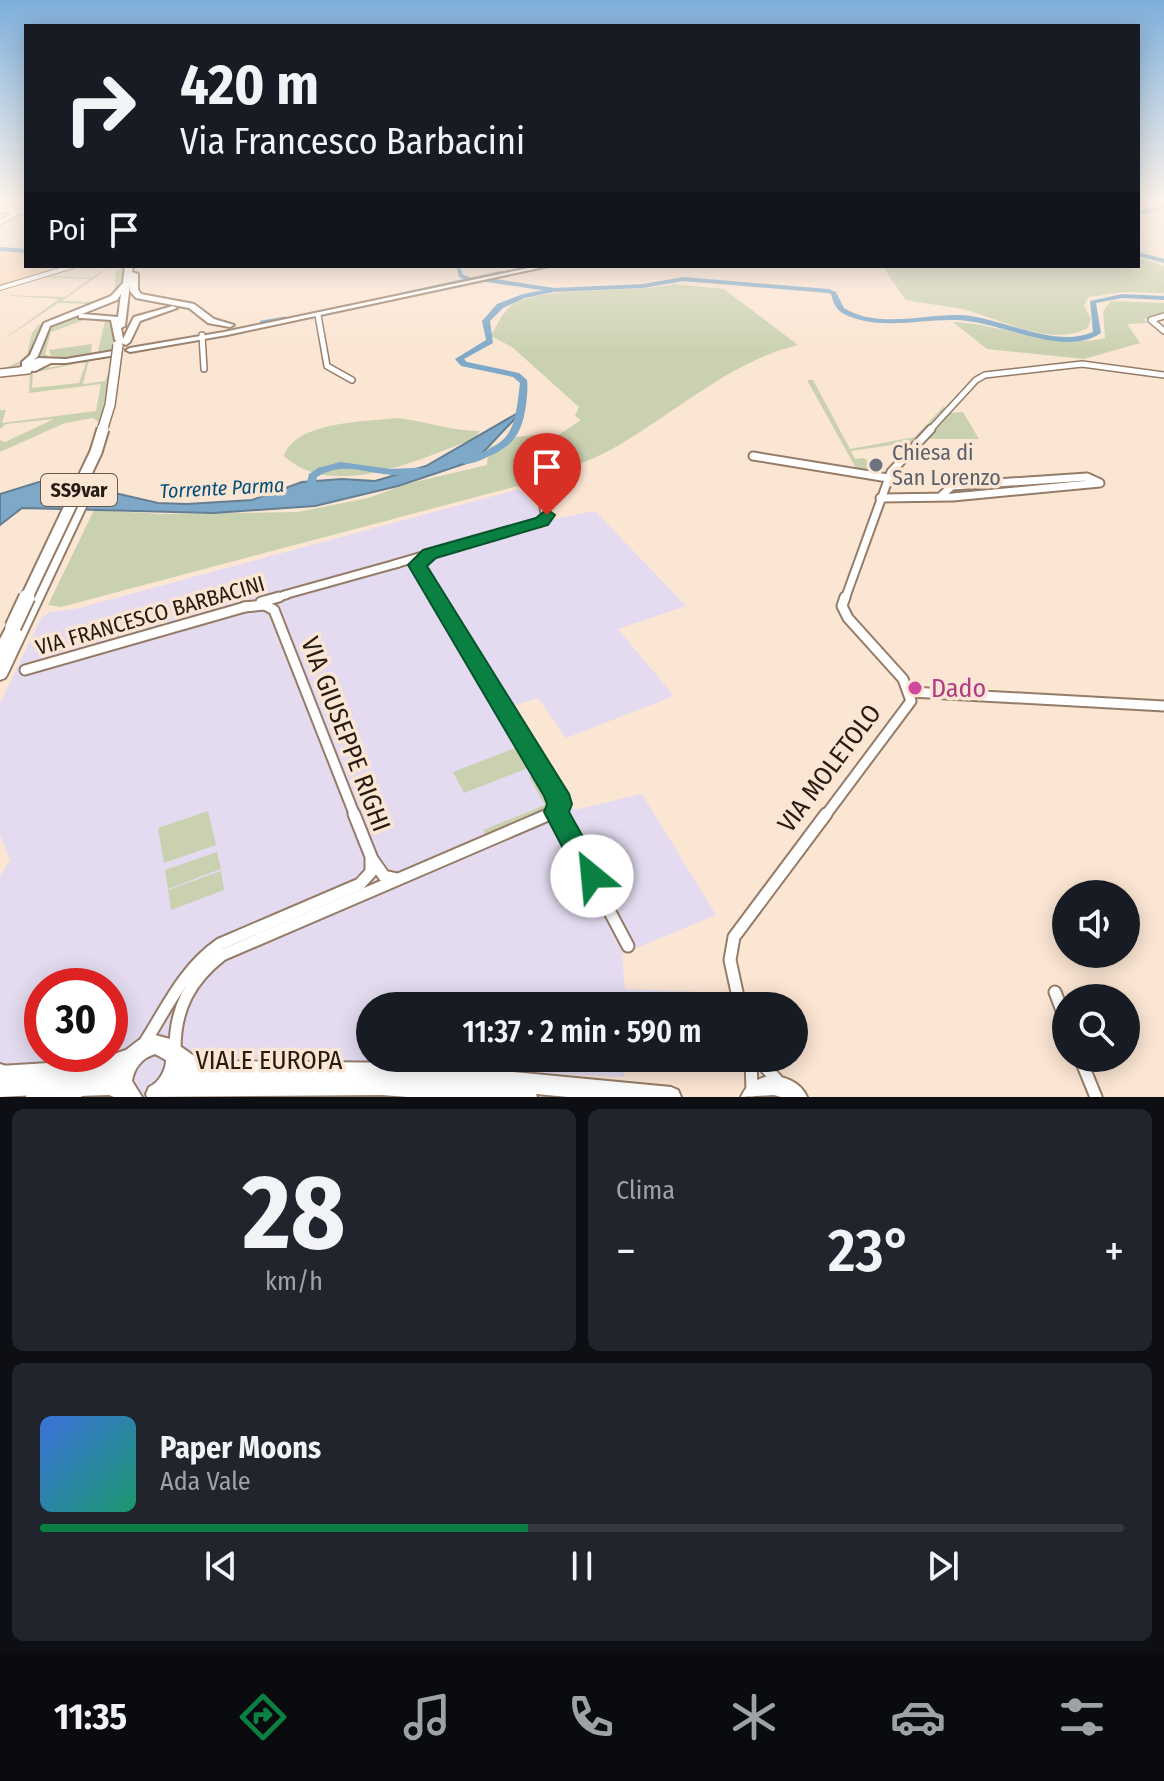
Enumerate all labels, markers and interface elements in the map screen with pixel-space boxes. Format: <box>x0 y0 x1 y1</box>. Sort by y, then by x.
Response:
text: 420 m <box>180 52 319 119</box>
icon: right <box>48 56 152 160</box>
text: Via Francesco Barbacini <box>180 120 525 164</box>
icon: arrive <box>102 208 146 252</box>
text: Poi <box>48 212 86 248</box>
pin <box>513 433 581 515</box>
place label: Chiesa di San Lorenzo <box>892 439 1001 491</box>
icon: arrive <box>525 445 569 489</box>
marker: Chiesa di San Lorenzo <box>867 456 885 474</box>
water label: Torrente Parma <box>159 473 285 503</box>
road number: SS9var <box>41 474 117 506</box>
street label: VIA FRANCESCO BARBACINI <box>33 570 268 661</box>
street label: VIA GIUSEPPE RIGHI <box>294 633 397 836</box>
place label: Dado <box>931 673 986 704</box>
marker: Dado <box>906 679 924 697</box>
street label: VIA MOLETOLO <box>771 698 888 838</box>
position arrow <box>550 834 634 918</box>
map controls <box>1052 880 1140 1072</box>
button: sound <box>1052 880 1140 968</box>
speed limit sign: 30 <box>24 968 128 1072</box>
button: search <box>1052 984 1140 1072</box>
text: 11:37 · 2 min · 590 m <box>462 1014 702 1050</box>
street label: VIALE EUROPA <box>195 1045 343 1076</box>
text: 28 <box>242 1151 346 1276</box>
text: Clima <box>616 1175 675 1206</box>
text: 23° <box>828 1215 912 1287</box>
text: − <box>616 1225 636 1278</box>
text: + <box>1104 1225 1124 1278</box>
text: km/h <box>265 1266 323 1297</box>
text: Paper Moons <box>160 1430 321 1466</box>
text: Ada Vale <box>160 1466 251 1497</box>
icon: previous <box>199 1544 243 1588</box>
icon: pause <box>560 1544 604 1588</box>
icon: next <box>921 1544 965 1588</box>
icon: directions <box>235 1689 291 1745</box>
icon: music <box>399 1689 455 1745</box>
icon: phone <box>563 1689 619 1745</box>
icon: climate <box>726 1689 782 1745</box>
icon: car <box>890 1689 946 1745</box>
icon: filters <box>1054 1689 1110 1745</box>
text: 11:35 <box>54 1695 127 1739</box>

